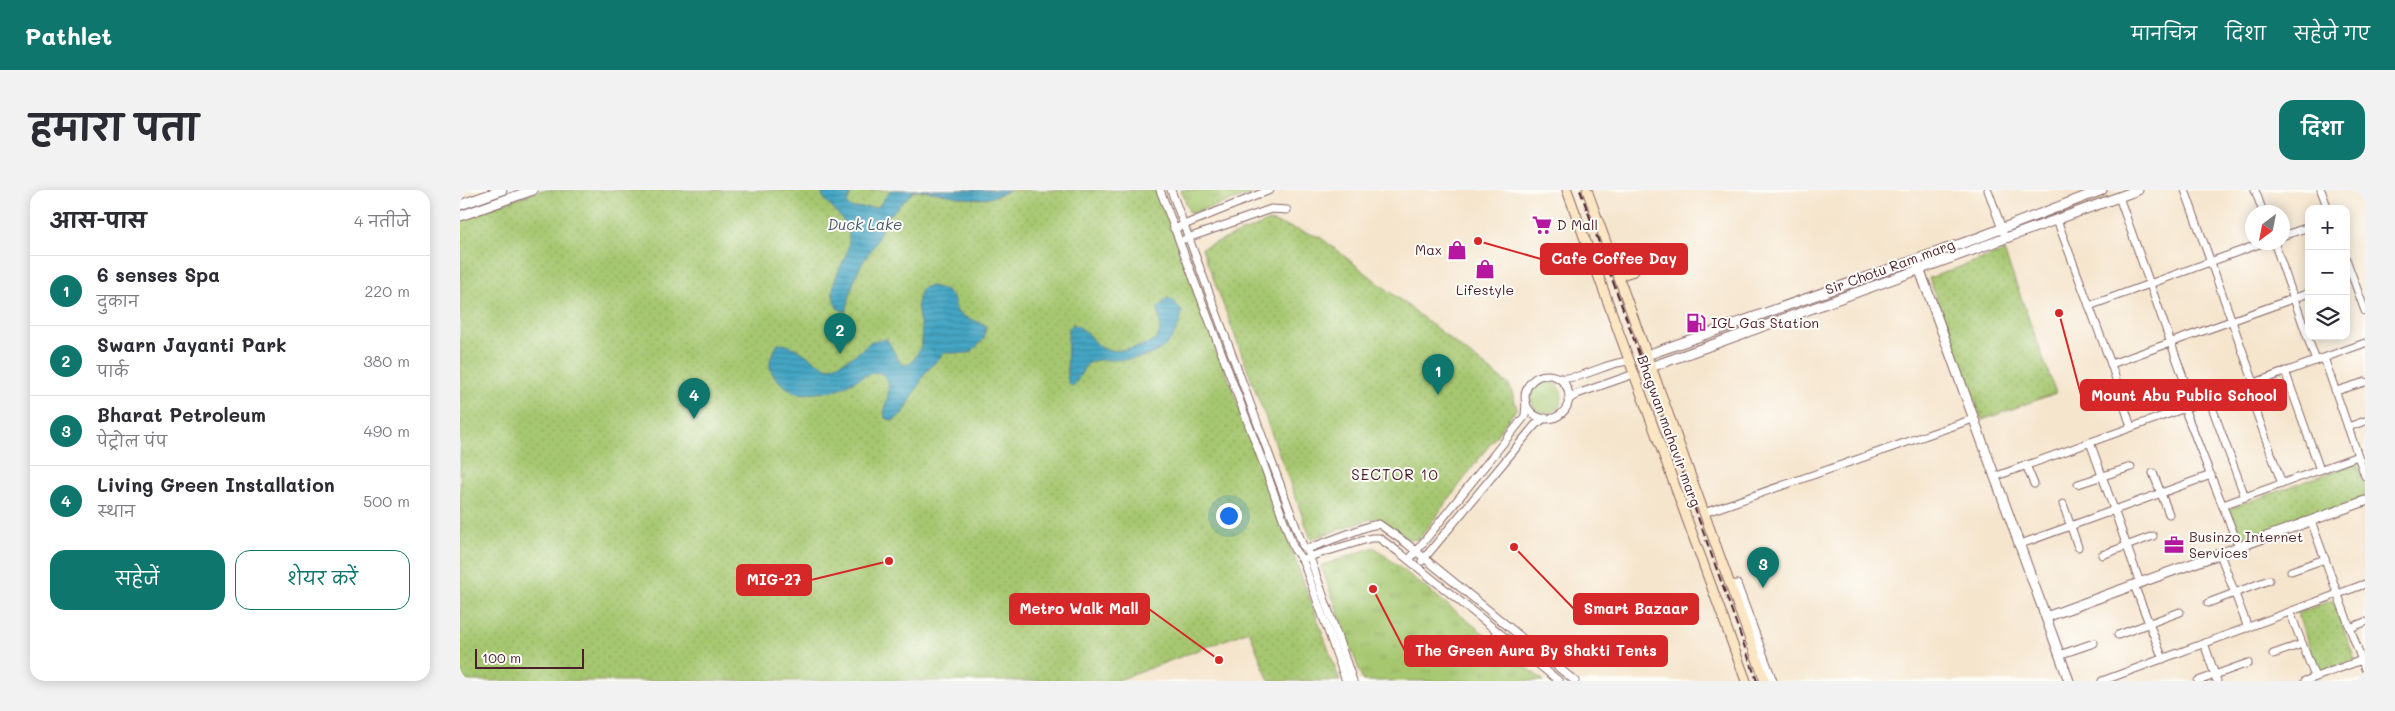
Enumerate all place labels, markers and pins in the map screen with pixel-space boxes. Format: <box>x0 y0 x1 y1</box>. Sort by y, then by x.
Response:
supermarket icon: D Mall <box>1531 214 1553 236</box>
place label: D Mall <box>1557 215 1598 234</box>
shop icon: Max <box>1446 239 1468 261</box>
place label: Max <box>1415 240 1442 259</box>
callout: Cafe Coffee Day <box>1541 244 1687 274</box>
shop icon: Lifestyle <box>1474 258 1496 280</box>
place label: Lifestyle <box>1456 280 1514 299</box>
fuel station icon: IGL Gas Station <box>1685 312 1707 334</box>
pin: 2 <box>824 313 856 354</box>
place label: IGL Gas Station <box>1711 313 1819 332</box>
pin: 1 <box>1422 354 1454 395</box>
pin: 4 <box>678 378 710 419</box>
callout: Mount Abu Public School <box>2081 380 2286 410</box>
place label: Businzo Internet Services <box>2189 527 2303 562</box>
office icon: Businzo Internet Services <box>2163 534 2185 556</box>
pin: 3 <box>1747 547 1779 588</box>
callout: MIG-27 <box>737 565 811 595</box>
callout: Metro Walk Mall <box>1010 594 1149 624</box>
callout: Smart Bazaar <box>1574 594 1698 624</box>
callout: The Green Aura By Shakti Tents <box>1405 636 1667 666</box>

